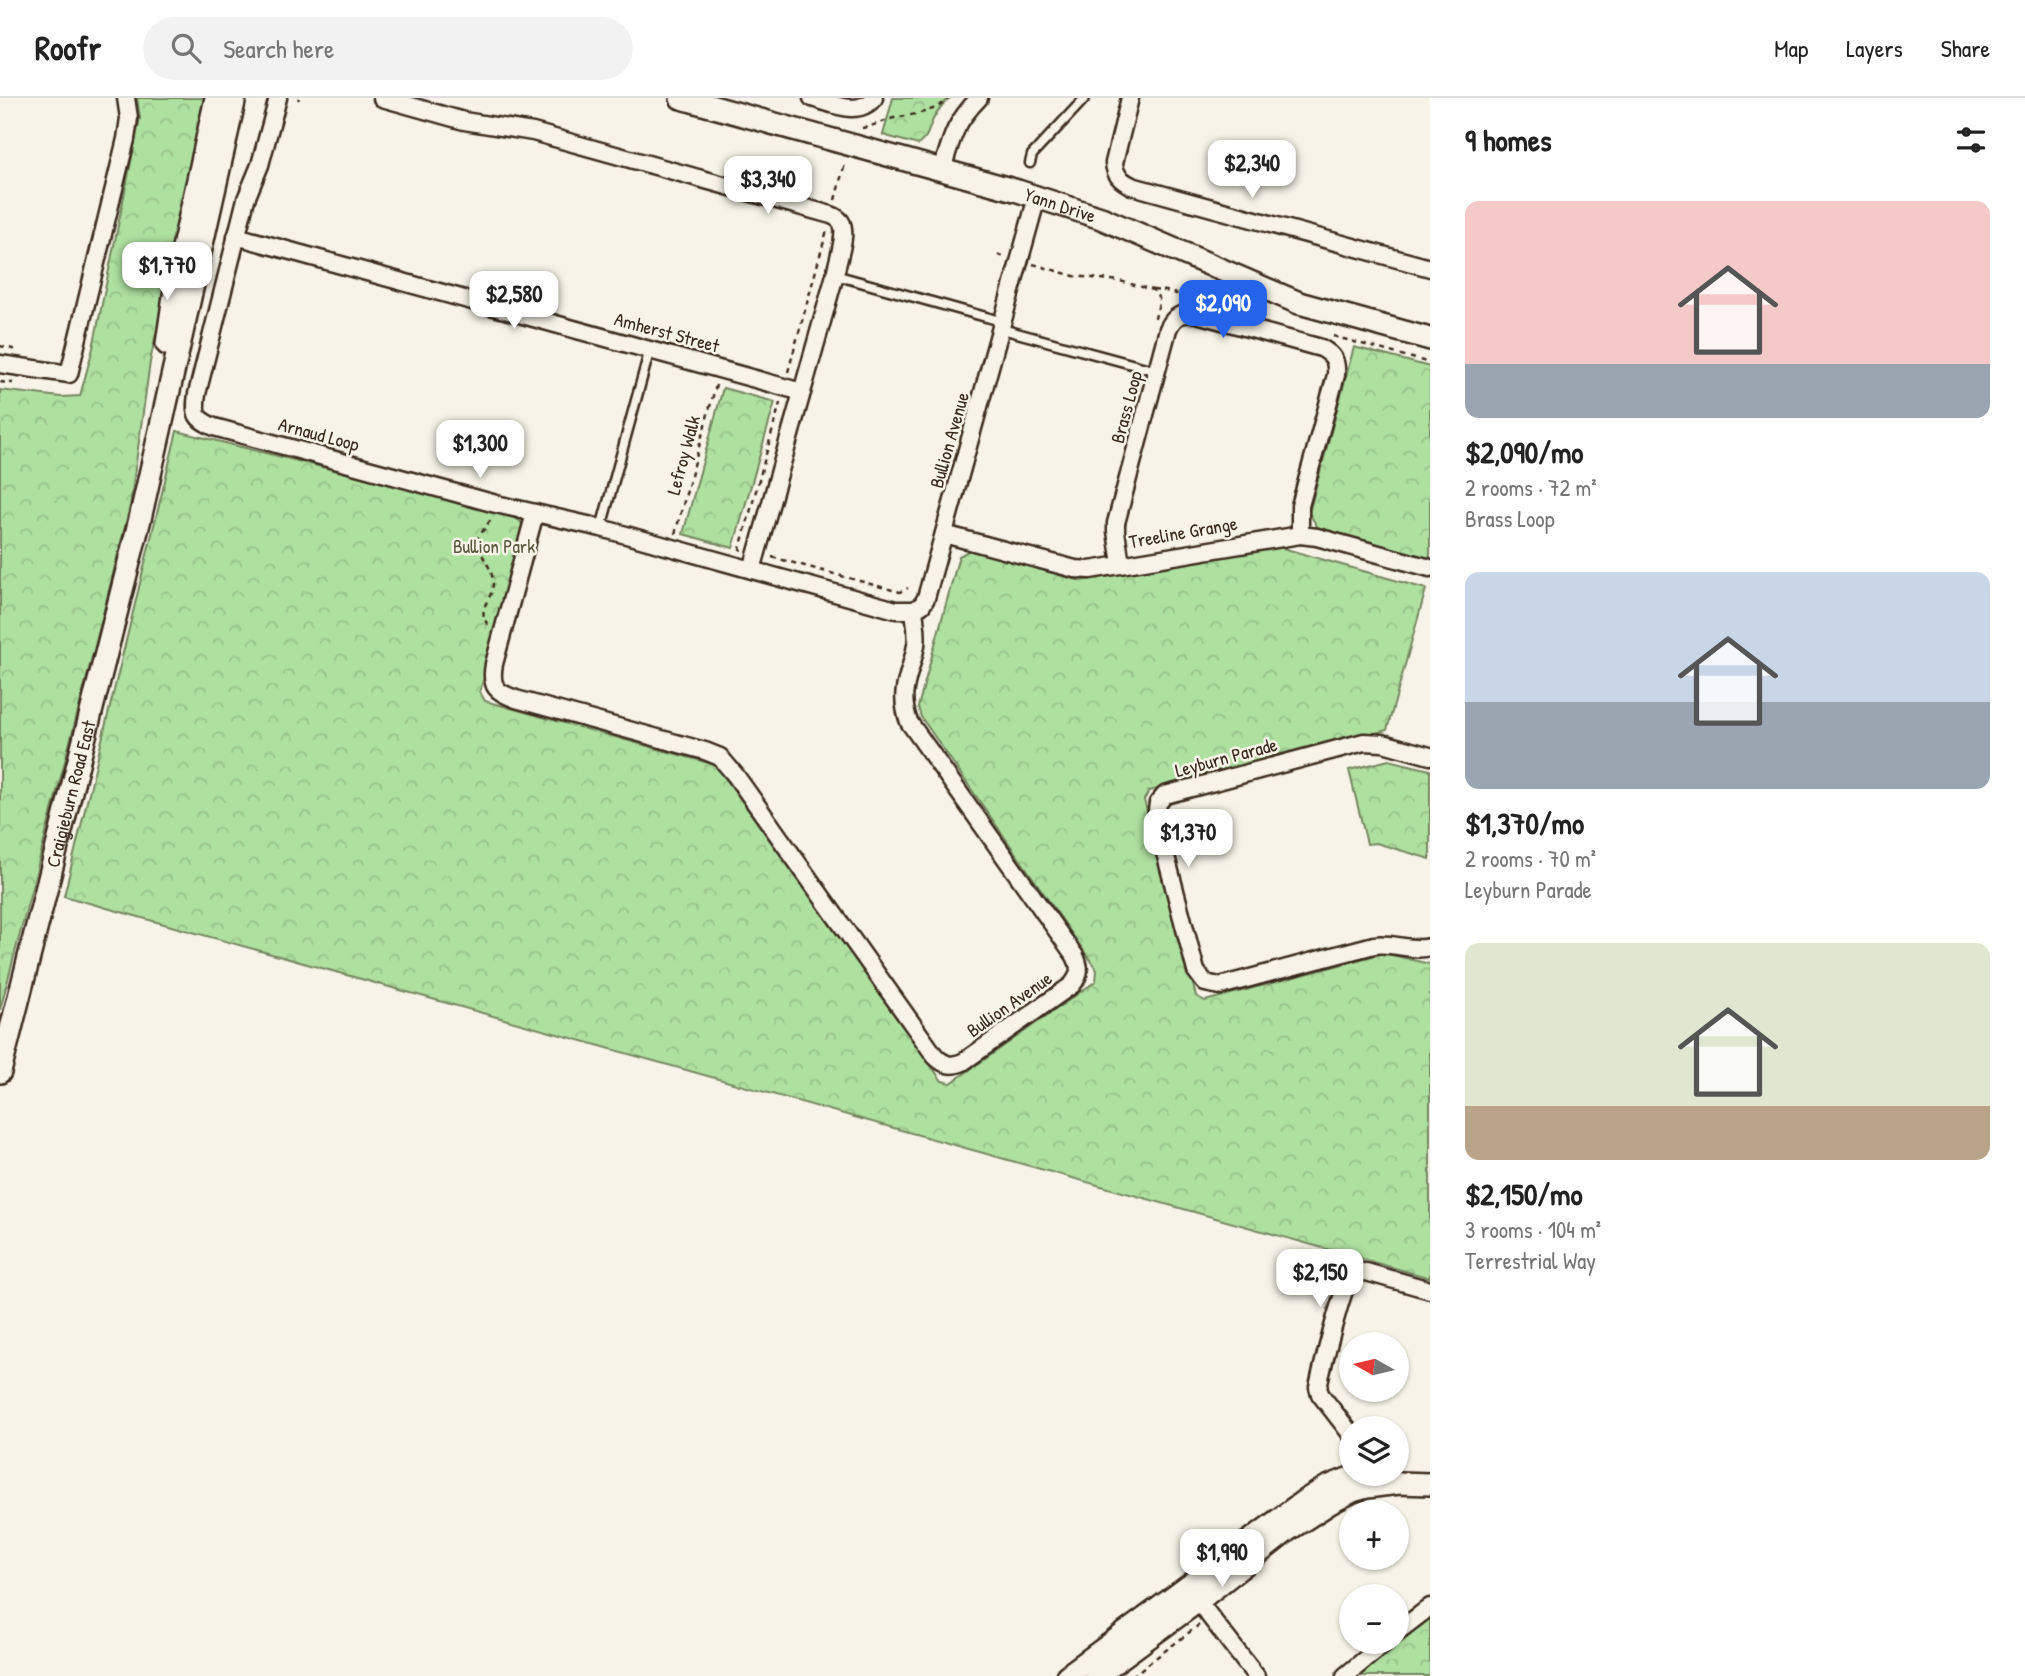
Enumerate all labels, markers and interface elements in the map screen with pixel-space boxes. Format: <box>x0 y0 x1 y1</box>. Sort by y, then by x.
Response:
search box <box>143 17 633 80</box>
text: Roofr <box>35 26 101 70</box>
icon: search <box>167 29 205 67</box>
text: Search here <box>223 31 334 66</box>
text: Map <box>1774 32 1808 64</box>
text: Layers <box>1846 32 1903 64</box>
text: Share <box>1941 32 1990 64</box>
text: 9 homes <box>1465 120 1552 160</box>
icon: filters <box>1952 121 1990 159</box>
pin: $2,340 <box>1195 140 1309 200</box>
text: $2,340 <box>1224 147 1280 178</box>
pin: $3,340 <box>711 156 825 216</box>
text: $3,340 <box>740 163 796 194</box>
street label: Yann Drive <box>1021 181 1099 229</box>
pin: $1,770 <box>110 242 224 302</box>
icon: home <box>1665 247 1791 373</box>
text: $1,770 <box>138 249 196 280</box>
pin: $2,580 <box>457 272 571 331</box>
text: $2,580 <box>485 278 543 309</box>
pin: $2,090 <box>1166 280 1280 340</box>
text: $2,090 <box>1195 287 1251 318</box>
street label: Amherst Street <box>612 306 723 359</box>
street label: Brass Loop <box>1104 368 1148 446</box>
street label: Bullion Avenue <box>923 389 975 491</box>
street label: Arnaud Loop <box>276 411 362 457</box>
street label: Lefroy Walk <box>660 412 706 497</box>
pin: $1,300 <box>423 420 537 480</box>
text: $1,300 <box>452 427 508 458</box>
text: $2,090/mo <box>1465 432 1583 472</box>
text: 2 rooms · 72 m² <box>1465 472 1597 503</box>
text: Brass Loop <box>1465 503 1554 534</box>
street label: Treeline Grange <box>1127 510 1240 554</box>
park label: Bullion Park <box>453 533 535 559</box>
icon: home <box>1665 618 1791 744</box>
street label: Craigieburn Road East <box>39 717 102 870</box>
street label: Leyburn Parade <box>1172 731 1280 783</box>
text: $1,370/mo <box>1465 803 1584 843</box>
pin: $1,370 <box>1131 810 1245 869</box>
text: $1,370 <box>1160 816 1216 847</box>
text: 2 rooms · 70 m² <box>1465 843 1596 874</box>
text: Leyburn Parade <box>1465 874 1592 905</box>
street label: Bullion Avenue <box>961 965 1057 1043</box>
icon: home <box>1665 989 1791 1115</box>
text: $2,150/mo <box>1465 1174 1583 1214</box>
text: 3 rooms · 104 m² <box>1465 1214 1601 1245</box>
text: Terrestrial Way <box>1465 1245 1596 1276</box>
pin: $2,150 <box>1263 1250 1377 1309</box>
text: $2,150 <box>1292 1256 1348 1287</box>
north arrow <box>1339 1332 1409 1402</box>
map controls <box>1339 1332 1409 1654</box>
button: layers <box>1339 1416 1409 1486</box>
button: + <box>1339 1500 1409 1570</box>
pin: $1,990 <box>1165 1530 1279 1589</box>
text: $1,990 <box>1196 1536 1248 1567</box>
button: − <box>1339 1584 1409 1654</box>

